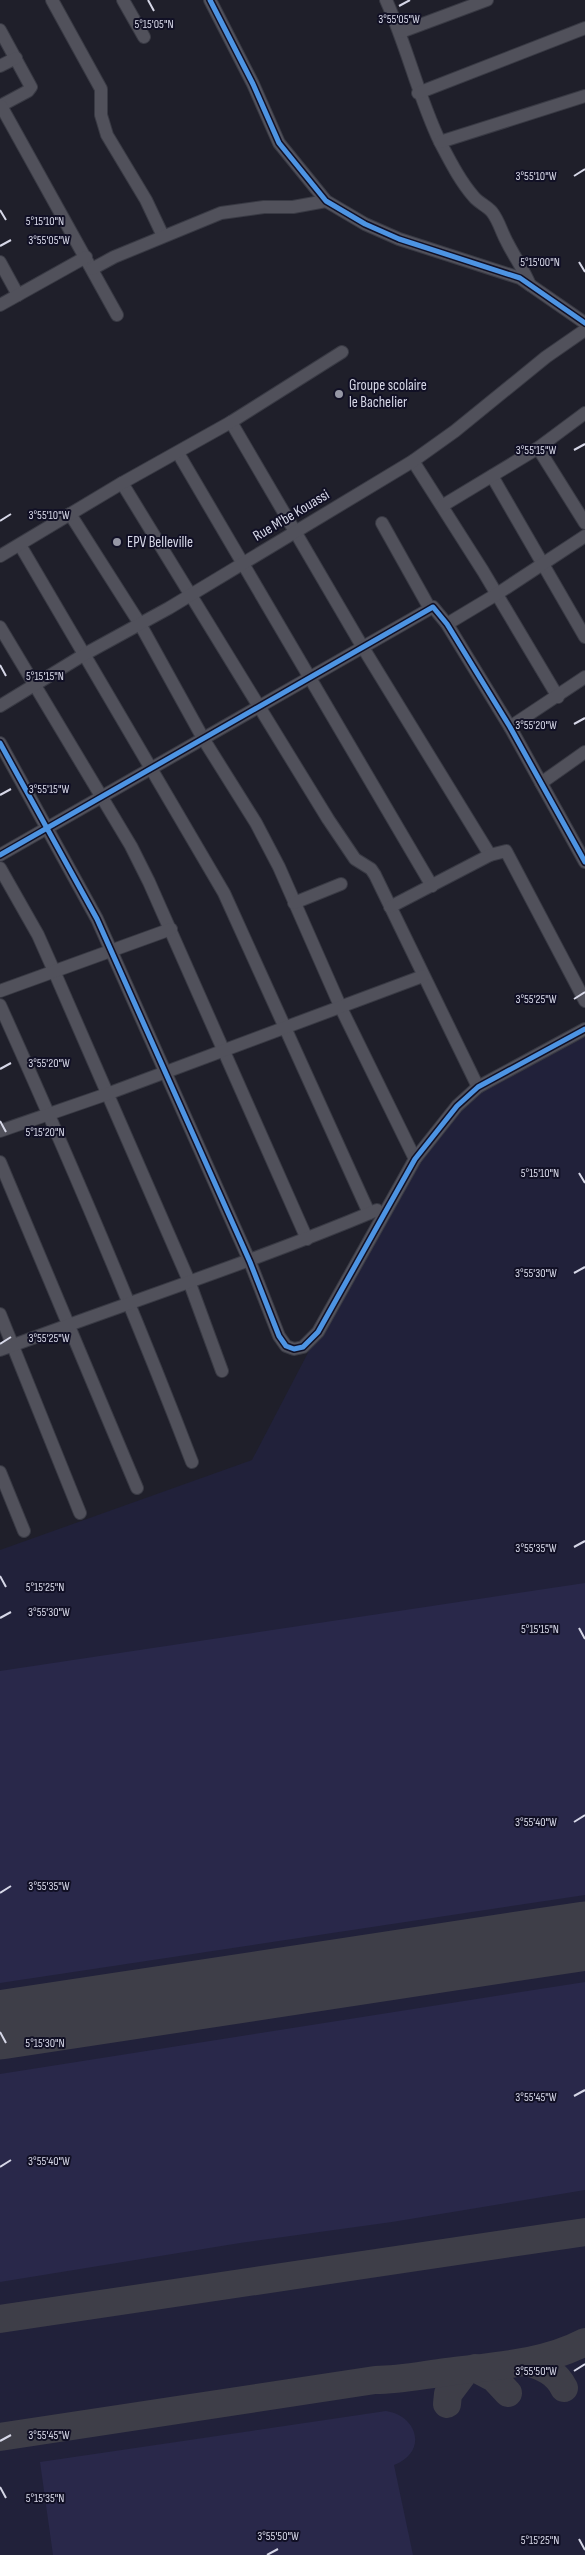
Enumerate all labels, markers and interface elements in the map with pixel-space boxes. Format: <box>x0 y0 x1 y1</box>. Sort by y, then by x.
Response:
text: 3°55'05"W <box>378 12 420 27</box>
text: 5°15'05"N <box>134 17 174 32</box>
text: 3°55'10"W <box>516 169 557 184</box>
text: 5°15'10"N <box>26 214 64 229</box>
text: 3°55'05"W <box>28 233 70 248</box>
text: 5°15'00"N <box>520 255 560 270</box>
place label: Groupe scolaire le Bachelier <box>349 376 427 412</box>
marker: Groupe scolaire le Bachelier <box>333 388 345 400</box>
text: 3°55'15"W <box>516 443 556 458</box>
street label: Rue M'be Kouassi <box>250 485 333 546</box>
text: 3°55'10"W <box>29 508 70 523</box>
place label: EPV Belleville <box>127 533 193 552</box>
marker: EPV Belleville <box>111 536 123 548</box>
text: 5°15'15"N <box>26 669 64 684</box>
text: 3°55'20"W <box>515 718 557 733</box>
text: 3°55'15"W <box>29 782 69 797</box>
text: 3°55'25"W <box>515 992 557 1007</box>
text: 3°55'20"W <box>28 1056 70 1071</box>
text: 5°15'20"N <box>25 1125 65 1140</box>
text: 5°15'10"N <box>521 1166 559 1181</box>
text: 3°55'30"W <box>515 1266 557 1281</box>
text: 3°55'25"W <box>28 1331 70 1346</box>
text: 3°55'35"W <box>515 1541 557 1556</box>
text: 5°15'25"N <box>26 1580 64 1595</box>
text: 3°55'30"W <box>28 1605 70 1620</box>
text: 5°15'15"N <box>521 1622 559 1637</box>
text: 3°55'40"W <box>515 1815 557 1830</box>
text: 3°55'35"W <box>28 1879 70 1894</box>
text: 5°15'30"N <box>25 2036 65 2051</box>
text: 3°55'45"W <box>515 2090 557 2105</box>
text: 3°55'40"W <box>28 2154 70 2169</box>
text: 3°55'50"W <box>515 2364 557 2379</box>
text: 3°55'45"W <box>28 2428 70 2443</box>
text: 5°15'35"N <box>26 2491 64 2506</box>
text: 3°55'50"W <box>257 2529 299 2544</box>
text: 5°15'25"N <box>521 2533 559 2548</box>

